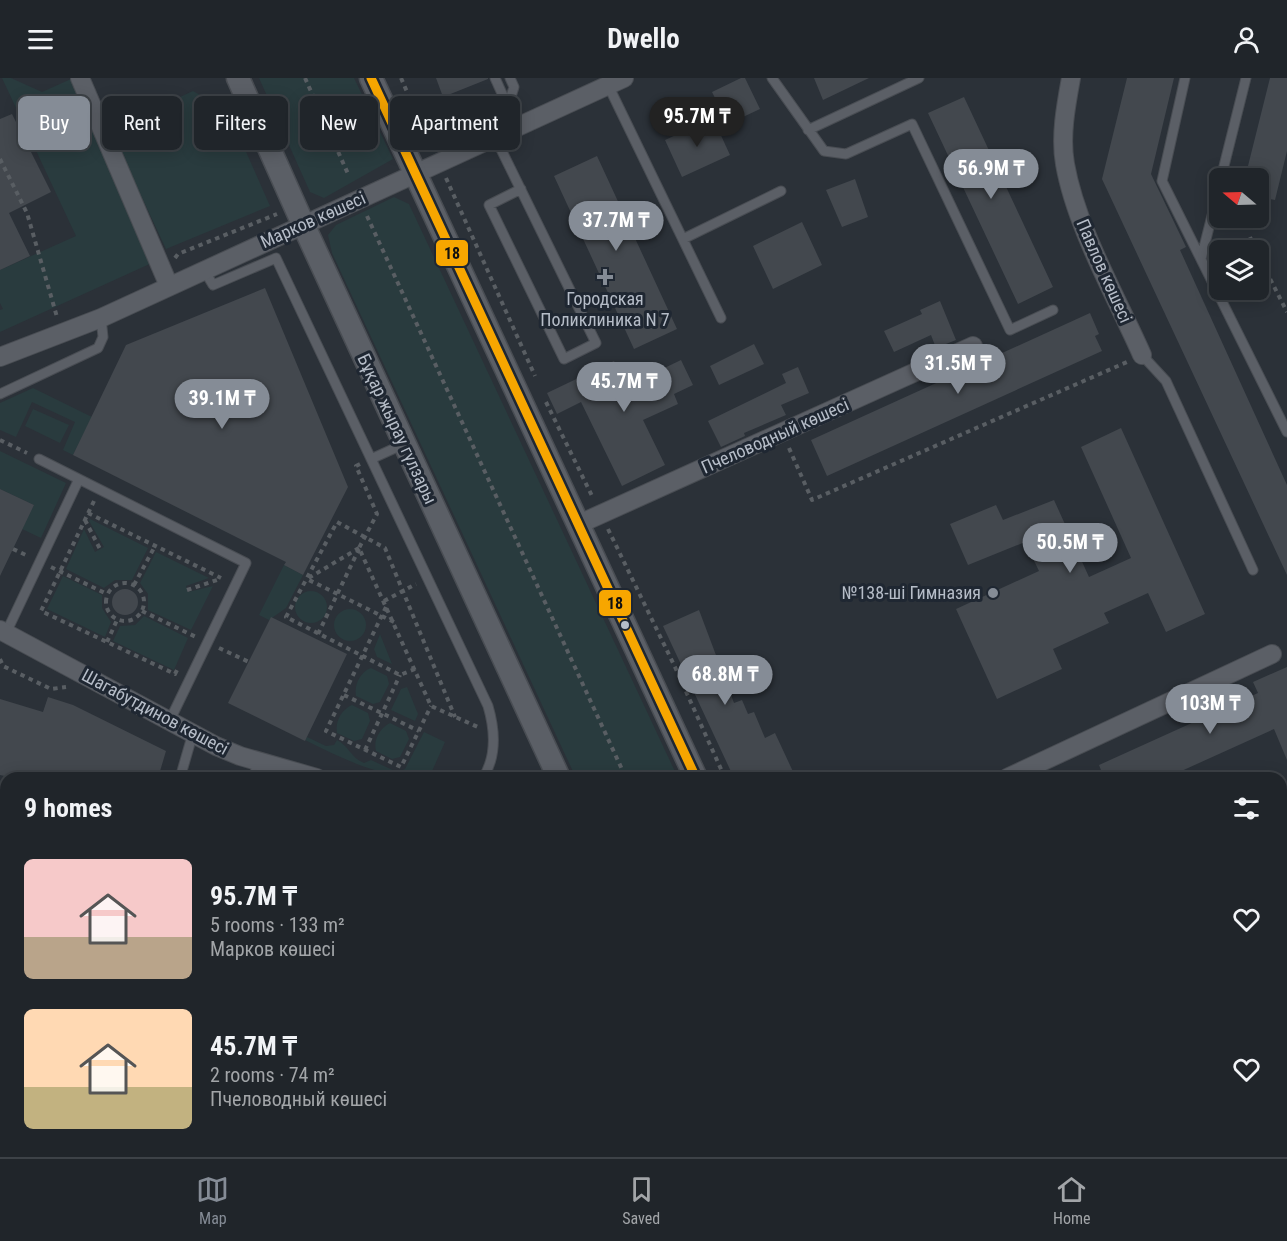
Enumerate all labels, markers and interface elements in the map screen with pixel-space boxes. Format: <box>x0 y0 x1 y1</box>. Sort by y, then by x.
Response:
icon: menu <box>24 23 57 56</box>
text: Dwello <box>607 23 680 55</box>
icon: person <box>1230 23 1263 56</box>
chip: Buy <box>18 96 90 150</box>
chip: Rent <box>102 96 182 150</box>
chip: Filters <box>194 96 288 150</box>
chip: New <box>300 96 378 150</box>
chip: Apartment <box>390 96 520 150</box>
pin: 95.7M ₸ <box>642 97 752 148</box>
text: 95.7M ₸ <box>664 104 730 128</box>
pin: 56.9M ₸ <box>936 149 1046 200</box>
text: 56.9M ₸ <box>958 156 1024 180</box>
north arrow <box>1209 168 1269 228</box>
map controls <box>1209 168 1269 300</box>
street label: Марков көшесі <box>257 187 369 252</box>
pin: 37.7M ₸ <box>561 201 671 252</box>
text: 37.7M ₸ <box>583 208 649 232</box>
street label: Павлов көшесі <box>1072 216 1137 326</box>
line badge: 18 <box>435 239 469 267</box>
button: layers <box>1209 240 1269 300</box>
text: 18 <box>444 244 460 263</box>
marker: Городская Поликлиника N 7 <box>596 268 614 286</box>
place label: Городская Поликлиника N 7 <box>540 288 670 330</box>
pin: 31.5M ₸ <box>903 344 1013 395</box>
street label: Бұқар жырау гүлзары <box>353 350 442 507</box>
text: 31.5M ₸ <box>925 351 991 375</box>
pin: 45.7M ₸ <box>569 362 679 413</box>
text: 45.7M ₸ <box>591 369 657 393</box>
pin: 39.1M ₸ <box>167 379 277 430</box>
text: 39.1M ₸ <box>189 386 255 410</box>
street label: Пчеловодный көшесі <box>698 394 852 478</box>
pin: 50.5M ₸ <box>1015 523 1125 574</box>
text: 50.5M ₸ <box>1037 530 1103 554</box>
place label: №138-ші Гимназия <box>842 582 981 603</box>
marker: №138-ші Гимназия <box>986 586 1000 600</box>
line badge: 18 <box>598 589 632 617</box>
text: 18 <box>607 594 623 613</box>
unlabelled marker <box>619 619 631 631</box>
pin: 68.8M ₸ <box>670 655 780 706</box>
text: 68.8M ₸ <box>692 662 758 686</box>
street label: Шагабутдинов көшесі <box>78 664 232 759</box>
pin: 103M ₸ <box>1161 684 1259 735</box>
text: 103M ₸ <box>1179 691 1241 715</box>
icon: filters <box>1230 792 1263 825</box>
text: 9 homes <box>24 793 112 823</box>
text: 95.7M ₸ <box>210 881 297 911</box>
icon: home <box>72 883 144 955</box>
icon: heart <box>1230 903 1263 936</box>
text: 5 rooms · 133 m² <box>210 913 345 937</box>
text: Марков көшесі <box>210 937 335 961</box>
text: 45.7M ₸ <box>210 1031 297 1061</box>
icon: home <box>72 1033 144 1105</box>
icon: heart <box>1230 1053 1263 1086</box>
text: 2 rooms · 74 m² <box>210 1063 335 1087</box>
text: Пчеловодный көшесі <box>210 1087 387 1111</box>
tab: Map <box>196 1173 229 1228</box>
tab: Saved <box>622 1173 660 1228</box>
tab: Home <box>1053 1173 1091 1228</box>

